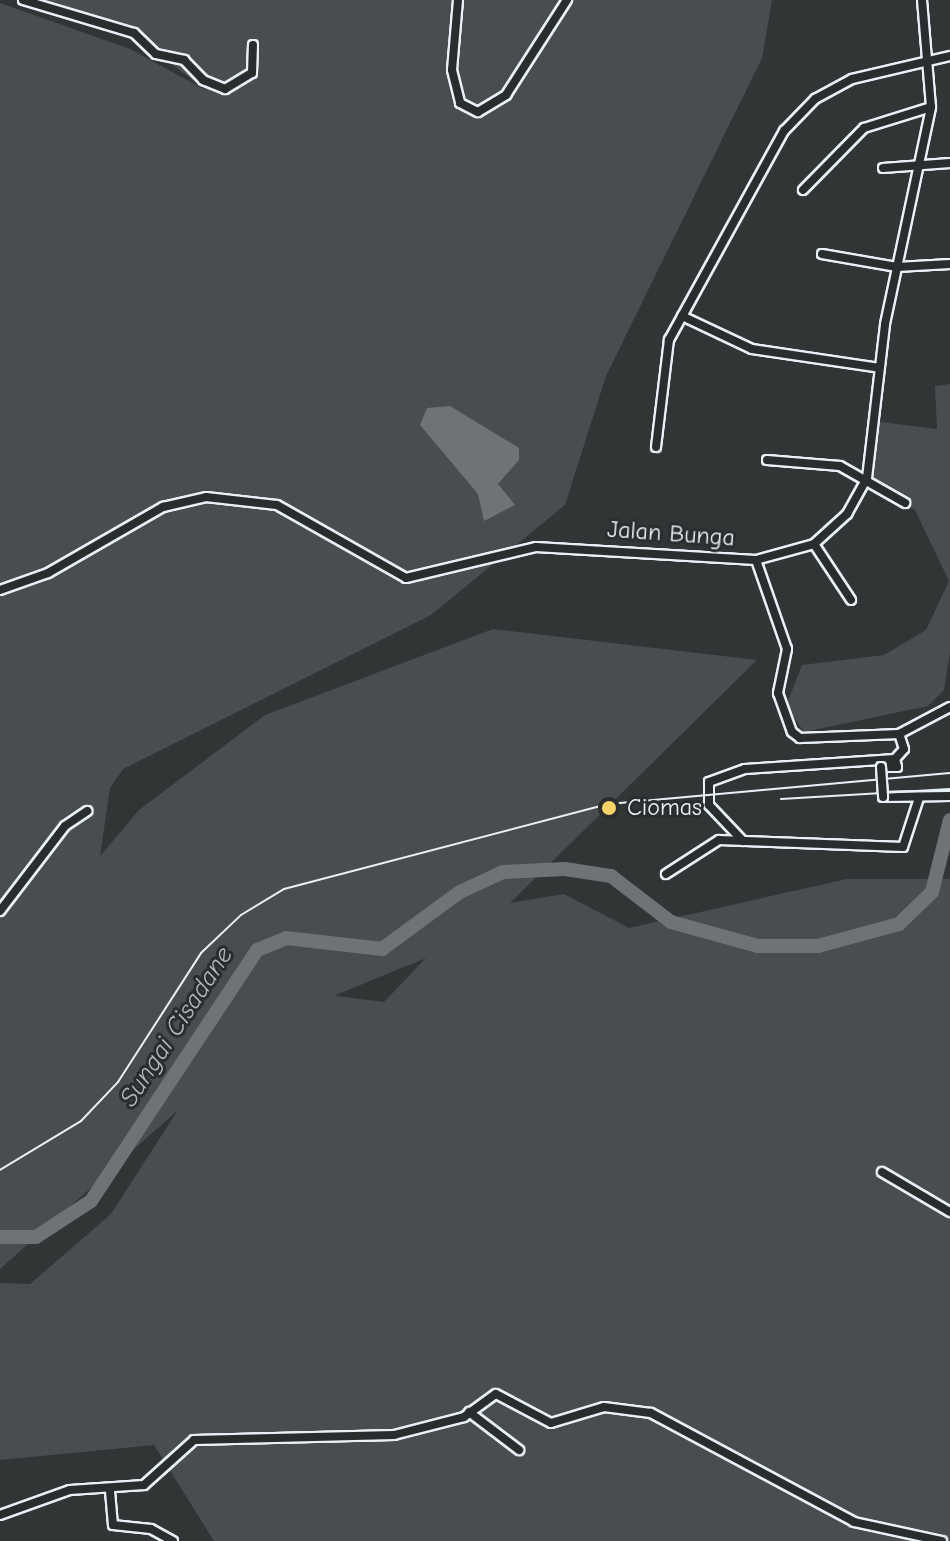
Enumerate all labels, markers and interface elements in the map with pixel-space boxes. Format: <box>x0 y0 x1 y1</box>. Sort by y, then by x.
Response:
street label: Jalan Bunga <box>606 515 736 553</box>
place label: Ciomas <box>627 794 702 822</box>
marker: Ciomas <box>598 797 620 819</box>
water label: Sungai Cisadane <box>114 941 240 1113</box>

